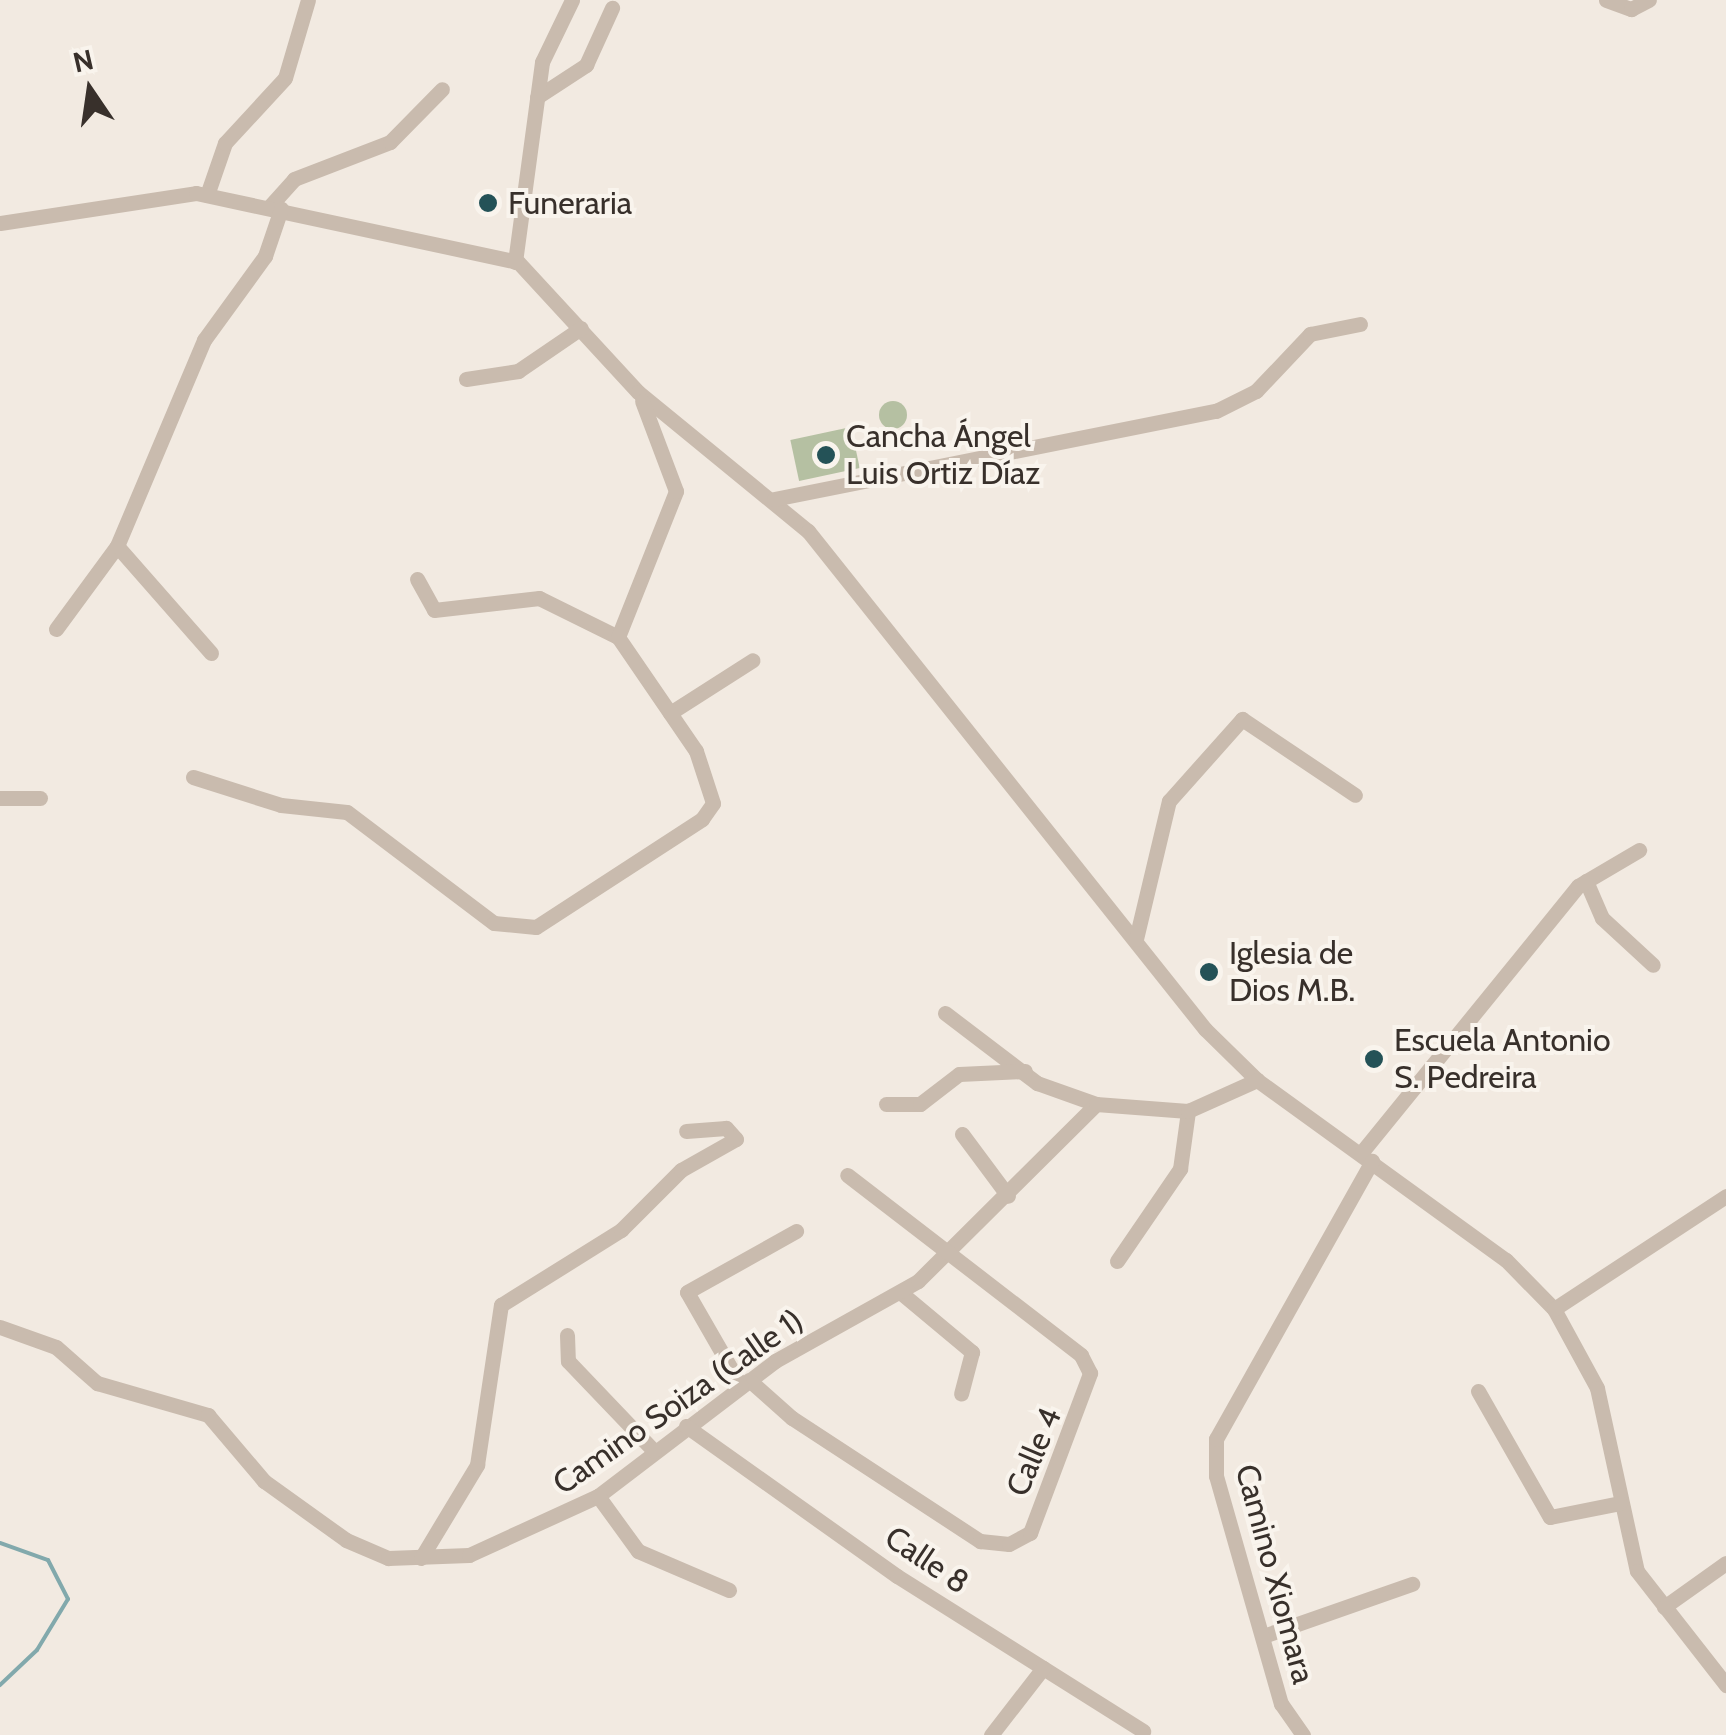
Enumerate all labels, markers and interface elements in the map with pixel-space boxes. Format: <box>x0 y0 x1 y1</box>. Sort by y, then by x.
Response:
north arrow <box>40 40 140 140</box>
text: N <box>70 42 97 80</box>
place label: Funeraria <box>508 184 632 222</box>
marker: Funeraria <box>477 192 499 214</box>
place label: Cancha Ángel Luis Ortiz Díaz <box>846 418 1040 493</box>
marker: Cancha Ángel Luis Ortiz Díaz <box>815 444 837 466</box>
place label: Iglesia de Dios M.B. <box>1229 935 1355 1010</box>
marker: Iglesia de Dios M.B. <box>1198 961 1220 983</box>
place label: Escuela Antonio S. Pedreira <box>1394 1022 1610 1097</box>
marker: Escuela Antonio S. Pedreira <box>1363 1048 1385 1070</box>
street label: Camino Soiza (Calle 1) <box>546 1301 810 1503</box>
street label: Calle 4 <box>998 1402 1070 1502</box>
street label: Camino Xiomara <box>1227 1460 1323 1688</box>
street label: Calle 8 <box>878 1518 976 1602</box>

